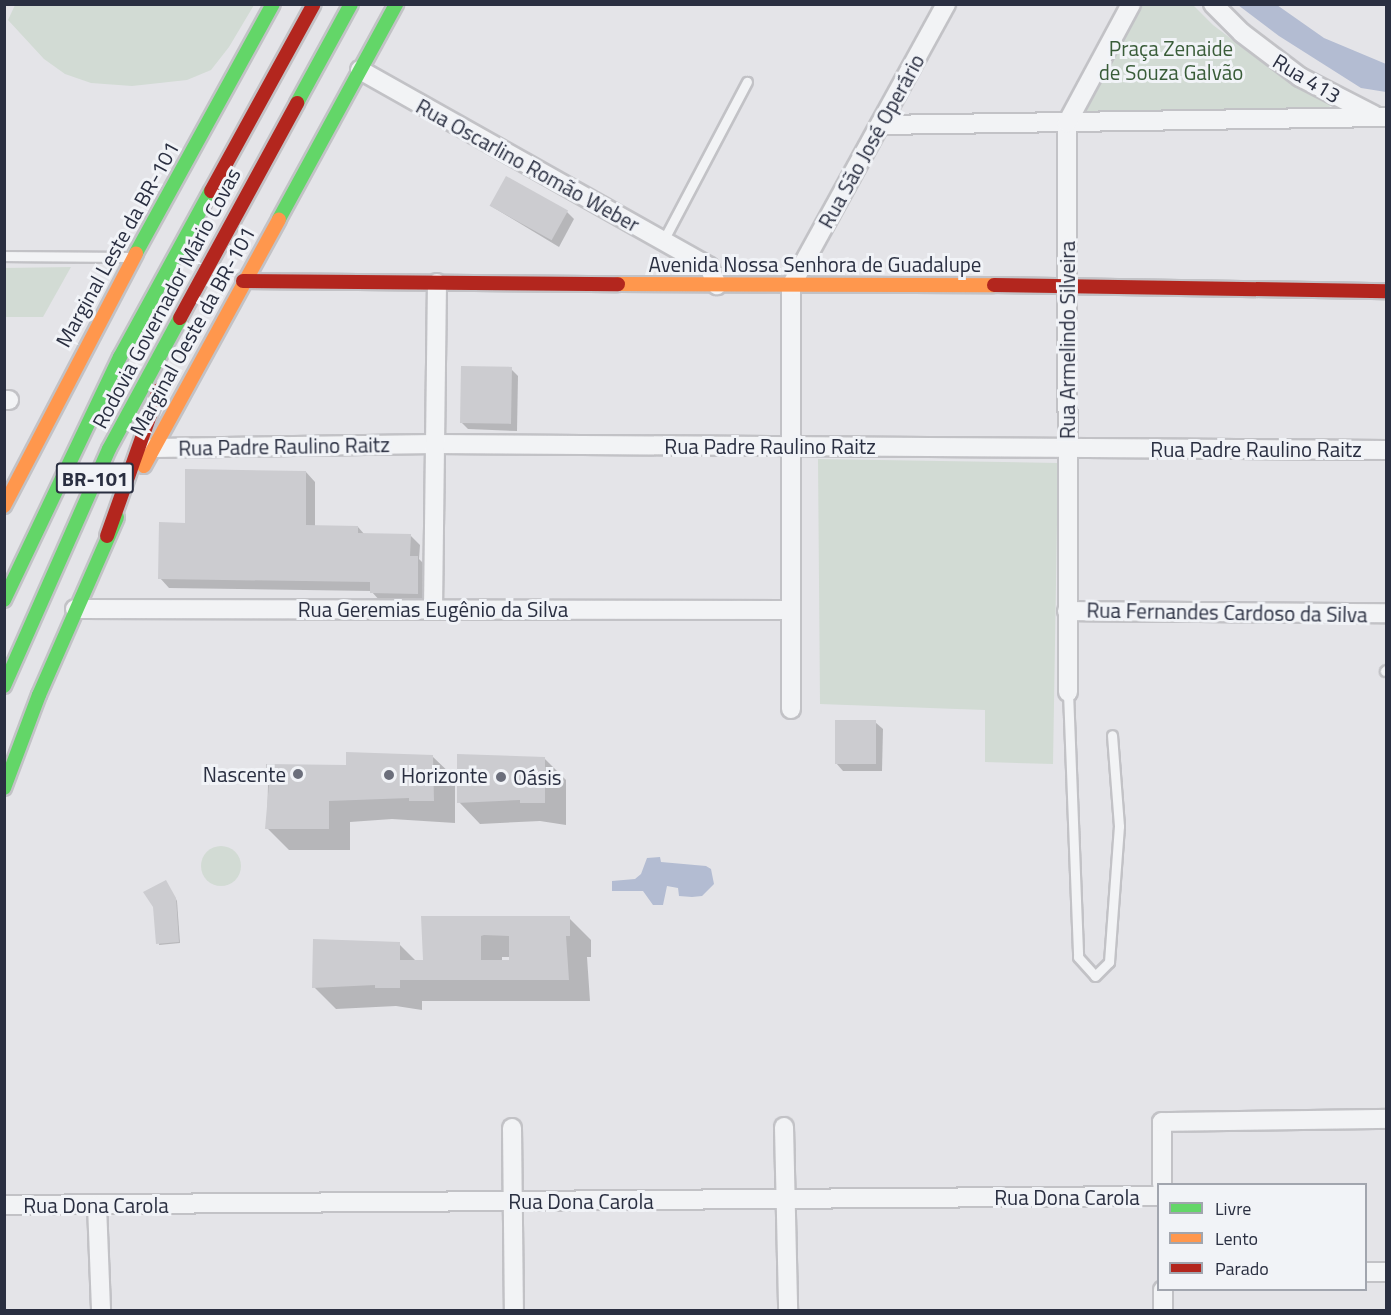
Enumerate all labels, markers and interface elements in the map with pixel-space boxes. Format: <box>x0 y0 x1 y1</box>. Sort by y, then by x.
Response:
park label: Praça Zenaide de Souza Galvão <box>1099 35 1243 85</box>
street label: Rua 413 <box>1269 48 1345 108</box>
street label: Rua São José Operário <box>813 50 929 232</box>
street label: Rua Oscarlino Romão Weber <box>412 93 644 237</box>
street label: Marginal Leste da BR-101 <box>50 137 184 351</box>
street label: Rodovia Governador Mário Covas <box>87 164 245 432</box>
street label: Marginal Oeste da BR-101 <box>124 222 260 440</box>
street label: Rua Armelindo Silveira <box>1054 241 1080 439</box>
street label: Avenida Nossa Senhora de Guadalupe <box>649 251 981 277</box>
street label: Rua Padre Raulino Raitz <box>178 432 390 460</box>
street label: Rua Padre Raulino Raitz <box>664 433 876 459</box>
street label: Rua Padre Raulino Raitz <box>1150 436 1362 462</box>
road number: BR-101 <box>54 461 136 495</box>
street label: Rua Geremias Eugênio da Silva <box>298 596 568 622</box>
street label: Rua Fernandes Cardoso da Silva <box>1086 597 1368 627</box>
place label: Nascente <box>203 761 286 787</box>
place label: Horizonte <box>401 762 488 788</box>
place label: Oásis <box>513 764 562 790</box>
marker: Nascente <box>291 767 305 781</box>
marker: Horizonte <box>382 768 396 782</box>
marker: Oásis <box>494 770 508 784</box>
legend <box>1157 1183 1367 1291</box>
street label: Rua Dona Carola <box>994 1184 1140 1210</box>
street label: Rua Dona Carola <box>508 1188 654 1214</box>
street label: Rua Dona Carola <box>23 1192 169 1218</box>
text: Livre <box>1215 1195 1251 1222</box>
text: Lento <box>1215 1225 1258 1252</box>
text: Parado <box>1215 1255 1269 1282</box>

